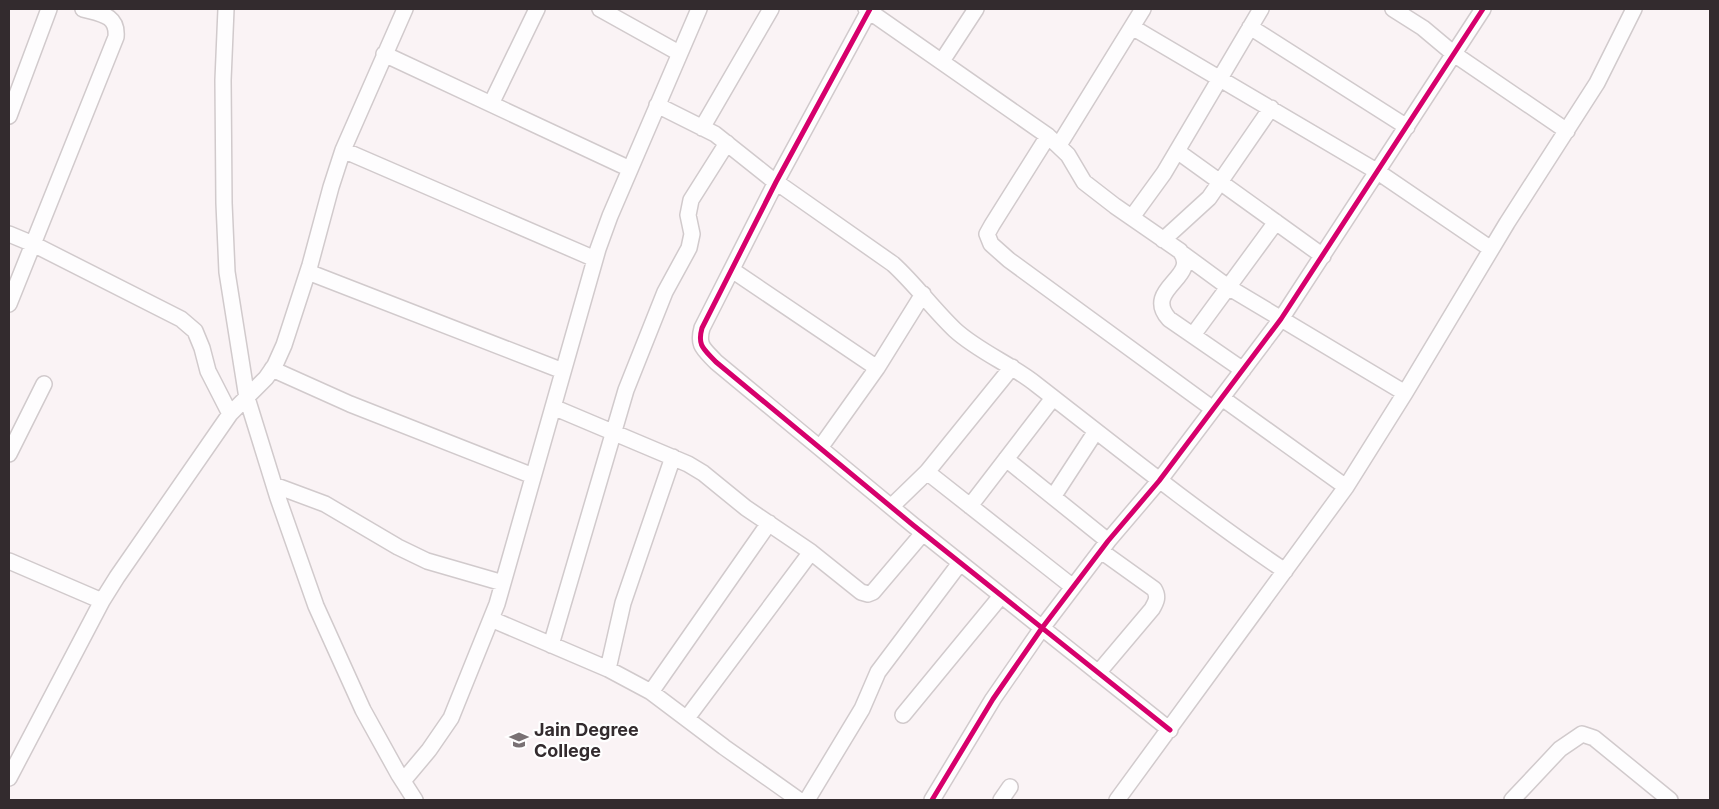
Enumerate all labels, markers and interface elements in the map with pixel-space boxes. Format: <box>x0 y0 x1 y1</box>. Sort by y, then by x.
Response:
place label: Jain Degree College <box>534 719 639 761</box>
school or university icon: Jain Degree College <box>508 729 530 751</box>

